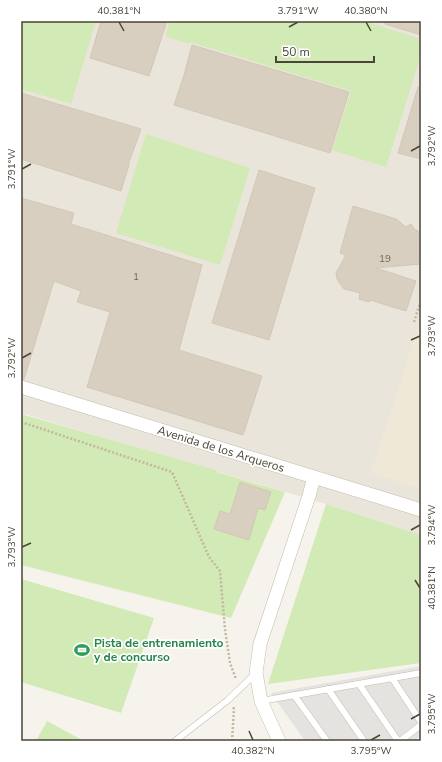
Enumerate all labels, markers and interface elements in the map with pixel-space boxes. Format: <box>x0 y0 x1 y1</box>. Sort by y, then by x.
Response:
text: 40.381°N <box>97 4 141 18</box>
text: 3.791°W <box>277 4 319 18</box>
text: 40.380°N <box>344 4 388 18</box>
scale bar <box>276 38 374 64</box>
text: 50 m <box>282 44 310 60</box>
text: 3.792°W <box>425 125 439 167</box>
text: 3.791°W <box>5 148 19 190</box>
house number: 19 <box>379 252 391 266</box>
house number: 1 <box>133 270 139 284</box>
text: 3.793°W <box>425 315 439 357</box>
text: 3.792°W <box>5 337 19 379</box>
street label: Avenida de los Arqueros <box>155 422 287 476</box>
text: 3.794°W <box>425 504 439 546</box>
text: 3.793°W <box>5 526 19 568</box>
text: 40.381°N <box>425 566 439 610</box>
place label: Pista de entrenamiento y de concurso <box>93 635 224 665</box>
sports icon: Pista de entrenamiento y de concurso <box>73 641 91 659</box>
text: 3.795°W <box>425 693 439 735</box>
text: 40.382°N <box>231 744 275 758</box>
text: 3.795°W <box>350 744 392 758</box>

